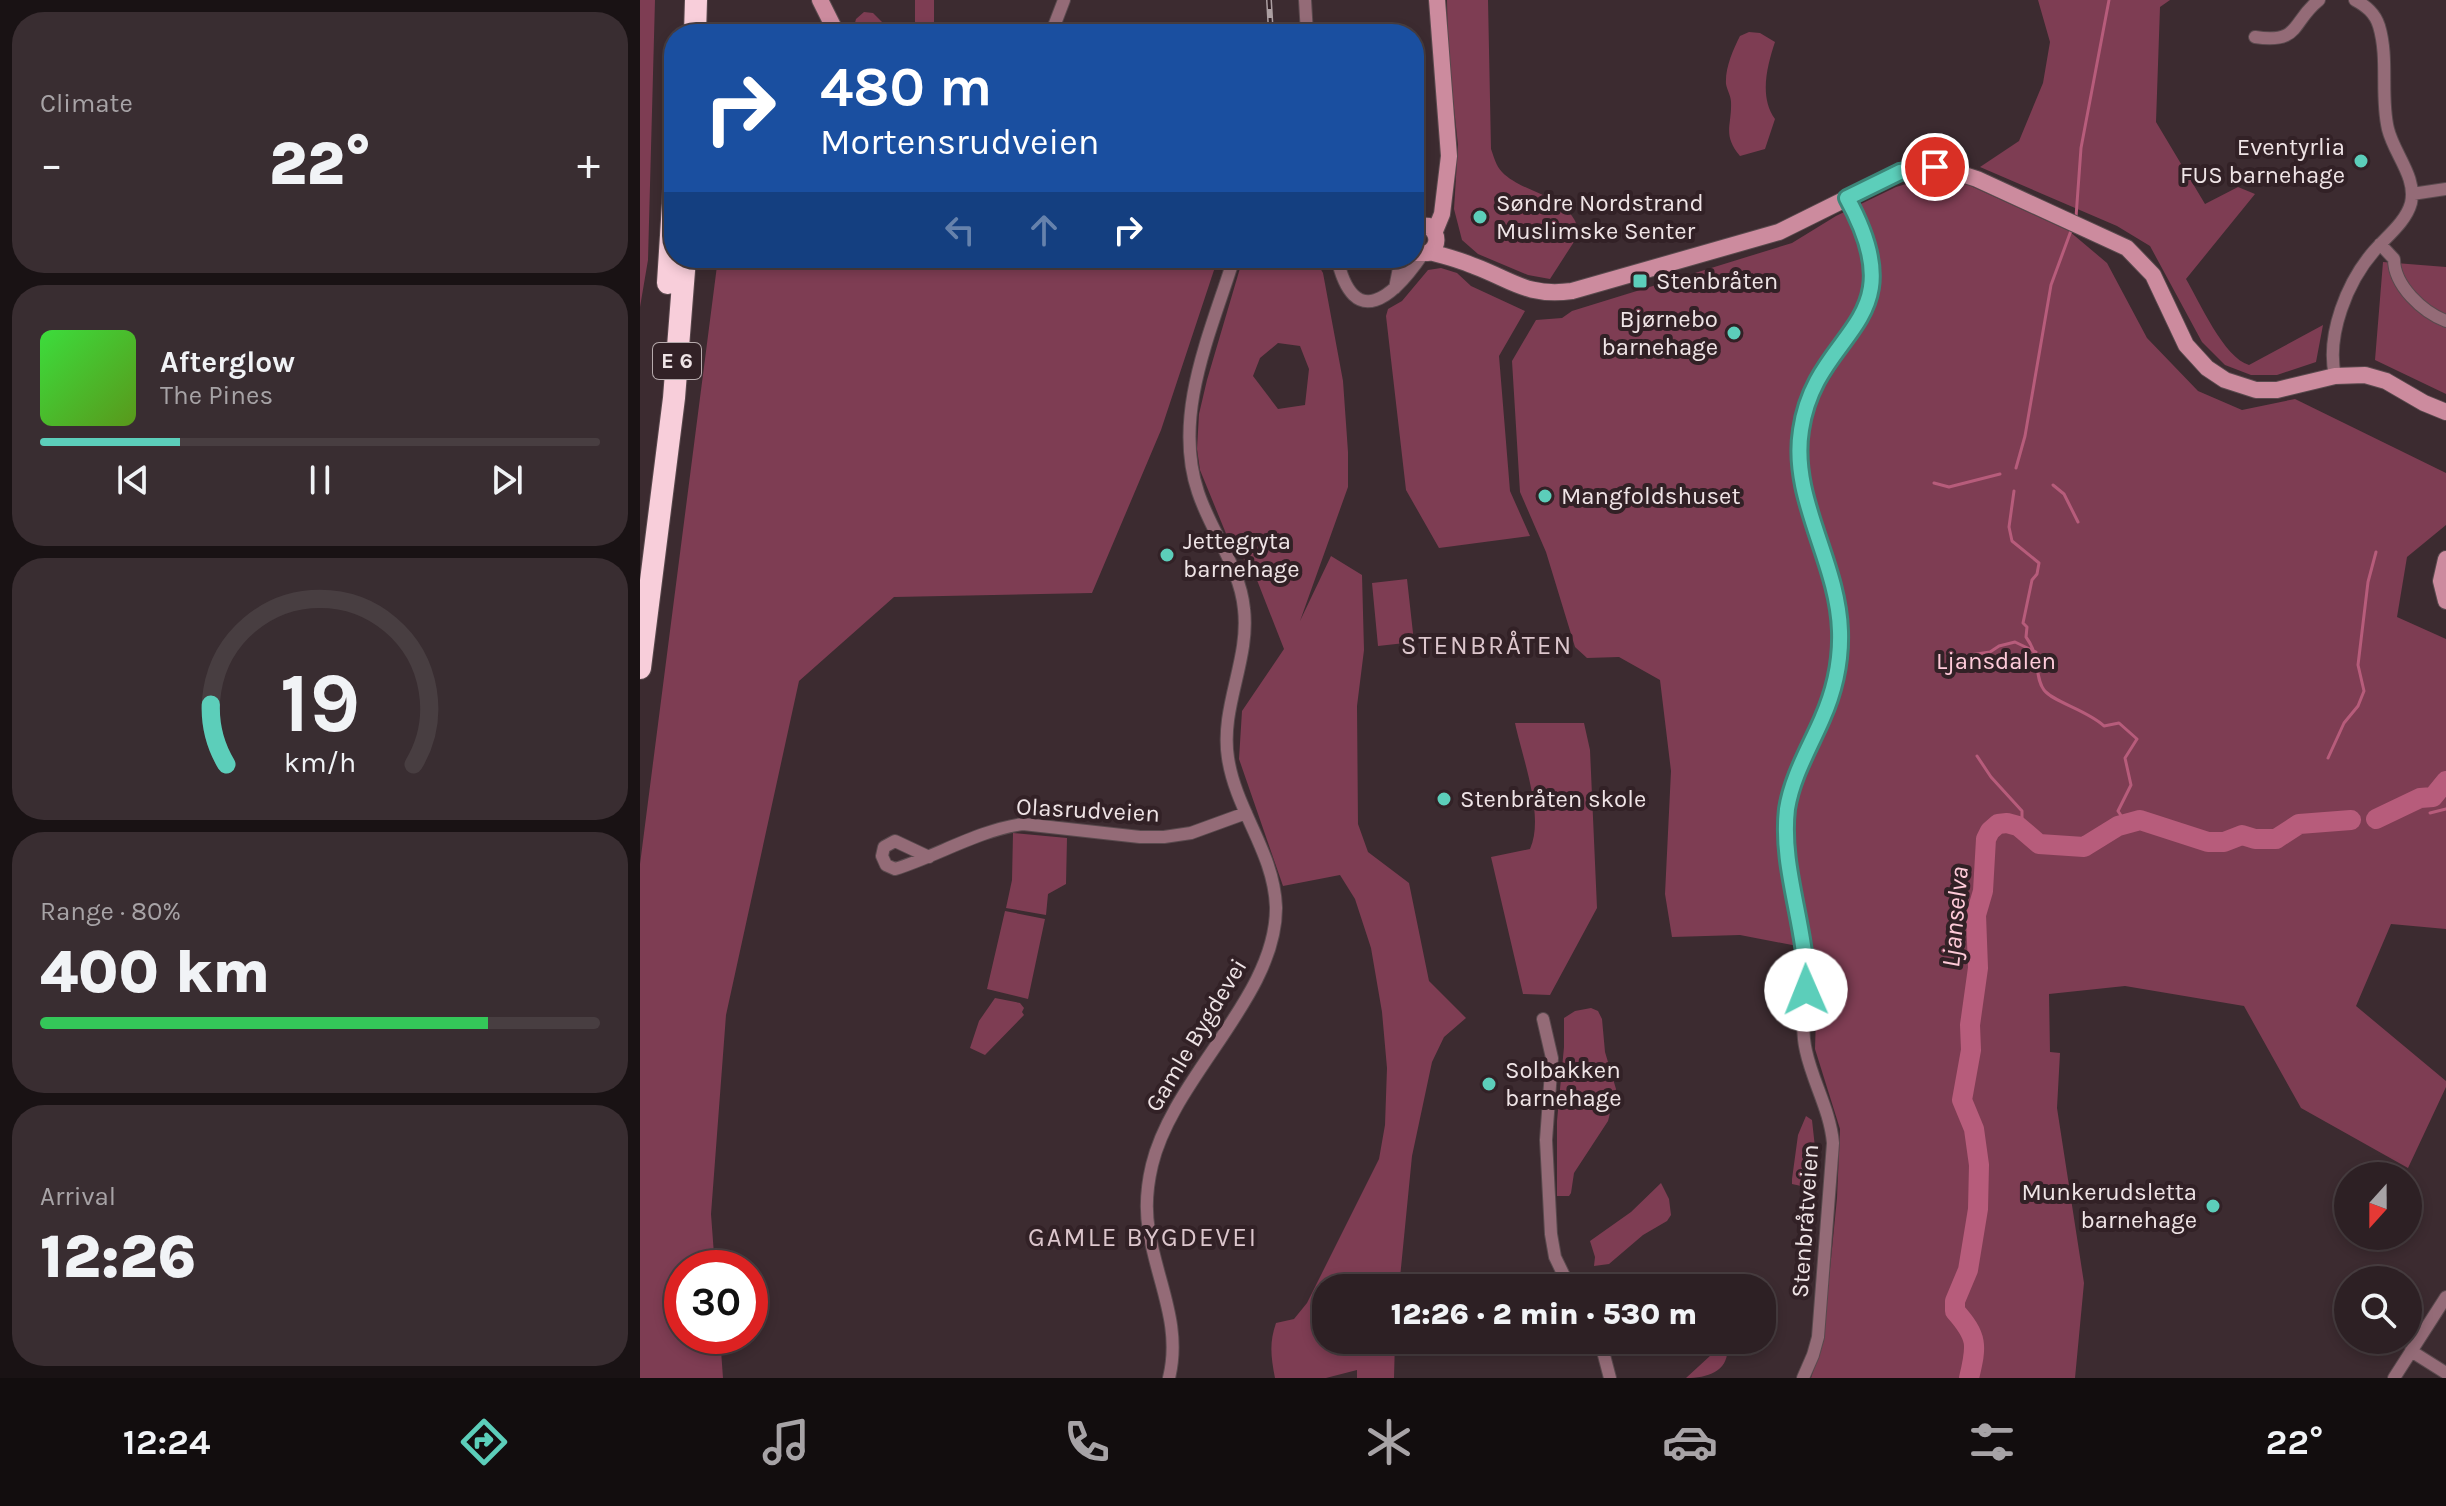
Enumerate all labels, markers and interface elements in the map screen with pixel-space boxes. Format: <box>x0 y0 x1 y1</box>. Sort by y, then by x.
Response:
text: 480 m <box>820 54 992 119</box>
icon: right <box>688 56 792 160</box>
text: Climate <box>40 88 133 119</box>
text: Mortensrudveien <box>820 121 1100 163</box>
text: 22° <box>269 129 371 199</box>
pin <box>1901 133 1969 201</box>
place label: Eventyrlia FUS barnehage <box>2180 133 2345 189</box>
text: − <box>40 139 63 190</box>
text: + <box>577 139 600 190</box>
icon: arrive <box>1913 145 1957 189</box>
marker: Eventyrlia FUS barnehage <box>2352 152 2370 170</box>
place label: Søndre Nordstrand Muslimske Senter <box>1496 189 1704 245</box>
icon: left <box>938 208 982 252</box>
icon: ahead <box>1022 208 1066 252</box>
icon: right <box>1106 208 1150 252</box>
marker: Søndre Nordstrand Muslimske Senter <box>1471 208 1489 226</box>
place label: Stenbråten <box>1656 267 1778 295</box>
marker: Stenbråten <box>1631 272 1649 290</box>
place label: Bjørnebo barnehage <box>1602 305 1718 361</box>
marker: Bjørnebo barnehage <box>1725 324 1743 342</box>
road number: E 6 <box>653 343 701 379</box>
text: Afterglow <box>160 344 295 380</box>
text: The Pines <box>160 380 273 411</box>
icon: previous <box>111 458 155 502</box>
icon: pause <box>298 458 342 502</box>
icon: next <box>485 458 529 502</box>
place label: Mangfoldshuset <box>1561 482 1740 510</box>
marker: Mangfoldshuset <box>1536 487 1554 505</box>
place label: Jettegryta barnehage <box>1183 527 1300 583</box>
marker: Jettegryta barnehage <box>1158 546 1176 564</box>
district label: STENBRÅTEN <box>1401 630 1573 661</box>
park label: Ljansdalen <box>1936 647 2056 675</box>
text: 19 <box>280 655 360 752</box>
text: km/h <box>284 746 356 779</box>
place label: Stenbråten skole <box>1460 785 1646 813</box>
marker: Stenbråten skole <box>1435 790 1453 808</box>
street label: Olasrudveien <box>1015 792 1161 828</box>
water label: Ljanselva <box>1935 865 1975 969</box>
text: Range · 80% <box>40 896 181 927</box>
text: 400 km <box>40 937 270 1007</box>
position arrow <box>1764 948 1848 1032</box>
street label: Gamle Bygdevei <box>1139 953 1253 1117</box>
place label: Solbakken barnehage <box>1505 1056 1622 1112</box>
marker: Solbakken barnehage <box>1480 1075 1498 1093</box>
street label: Stenbråtveien <box>1786 1143 1824 1299</box>
north arrow <box>2334 1162 2422 1250</box>
map controls <box>2334 1162 2422 1354</box>
place label: Munkerudsletta barnehage <box>2021 1178 2197 1234</box>
text: Arrival <box>40 1181 116 1212</box>
marker: Munkerudsletta barnehage <box>2204 1197 2222 1215</box>
text: 12:26 <box>40 1222 196 1292</box>
district label: GAMLE BYGDEVEI <box>1028 1222 1258 1253</box>
speed limit sign: 30 <box>664 1250 768 1354</box>
button: search <box>2334 1266 2422 1354</box>
text: 12:26 · 2 min · 530 m <box>1391 1296 1697 1332</box>
icon: directions <box>456 1414 512 1470</box>
icon: music <box>758 1414 814 1470</box>
icon: phone <box>1059 1414 1115 1470</box>
icon: climate <box>1361 1414 1417 1470</box>
icon: car <box>1662 1414 1718 1470</box>
icon: filters <box>1964 1414 2020 1470</box>
text: 12:24 <box>123 1421 210 1463</box>
text: 22° <box>2266 1421 2323 1463</box>

